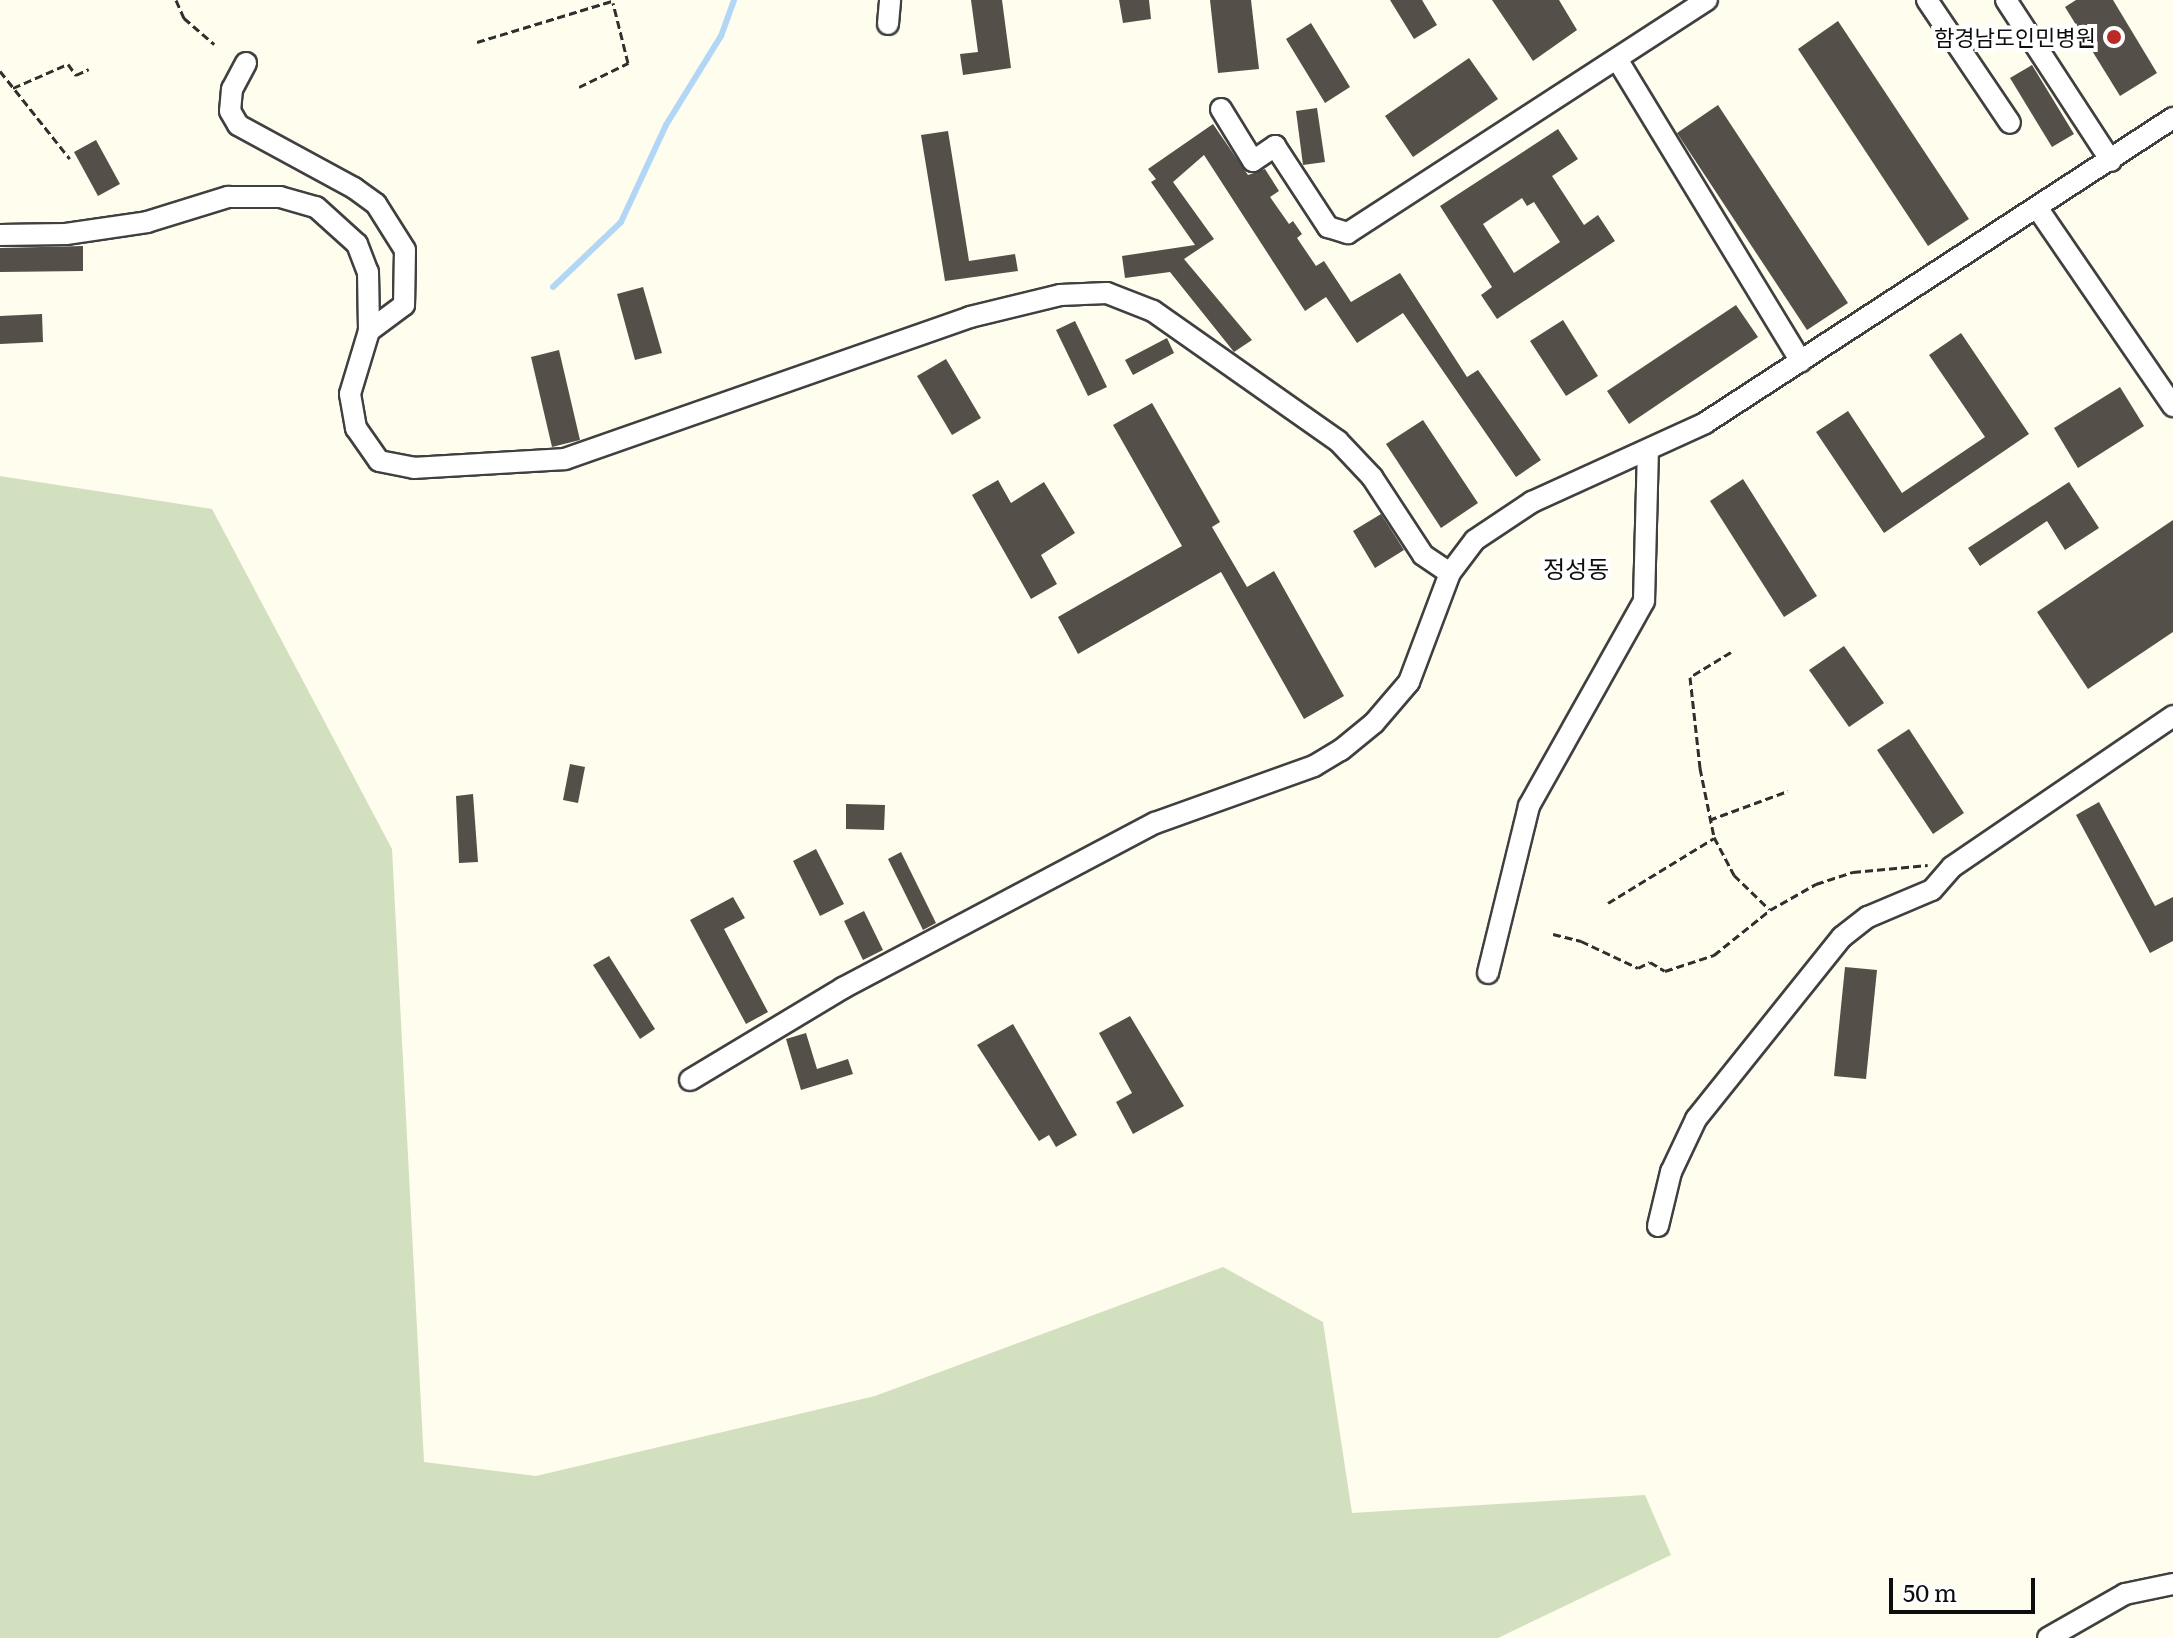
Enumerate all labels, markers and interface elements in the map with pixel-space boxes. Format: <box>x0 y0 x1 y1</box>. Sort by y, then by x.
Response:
place label: 함경남도인민병원 <box>1934 24 2096 50</box>
marker: 함경남도인민병원 <box>2103 26 2125 48</box>
district label: 정성동 <box>1543 554 1609 582</box>
scale bar <box>1893 1562 2039 1612</box>
text: 50 m <box>1903 1574 1957 1609</box>

